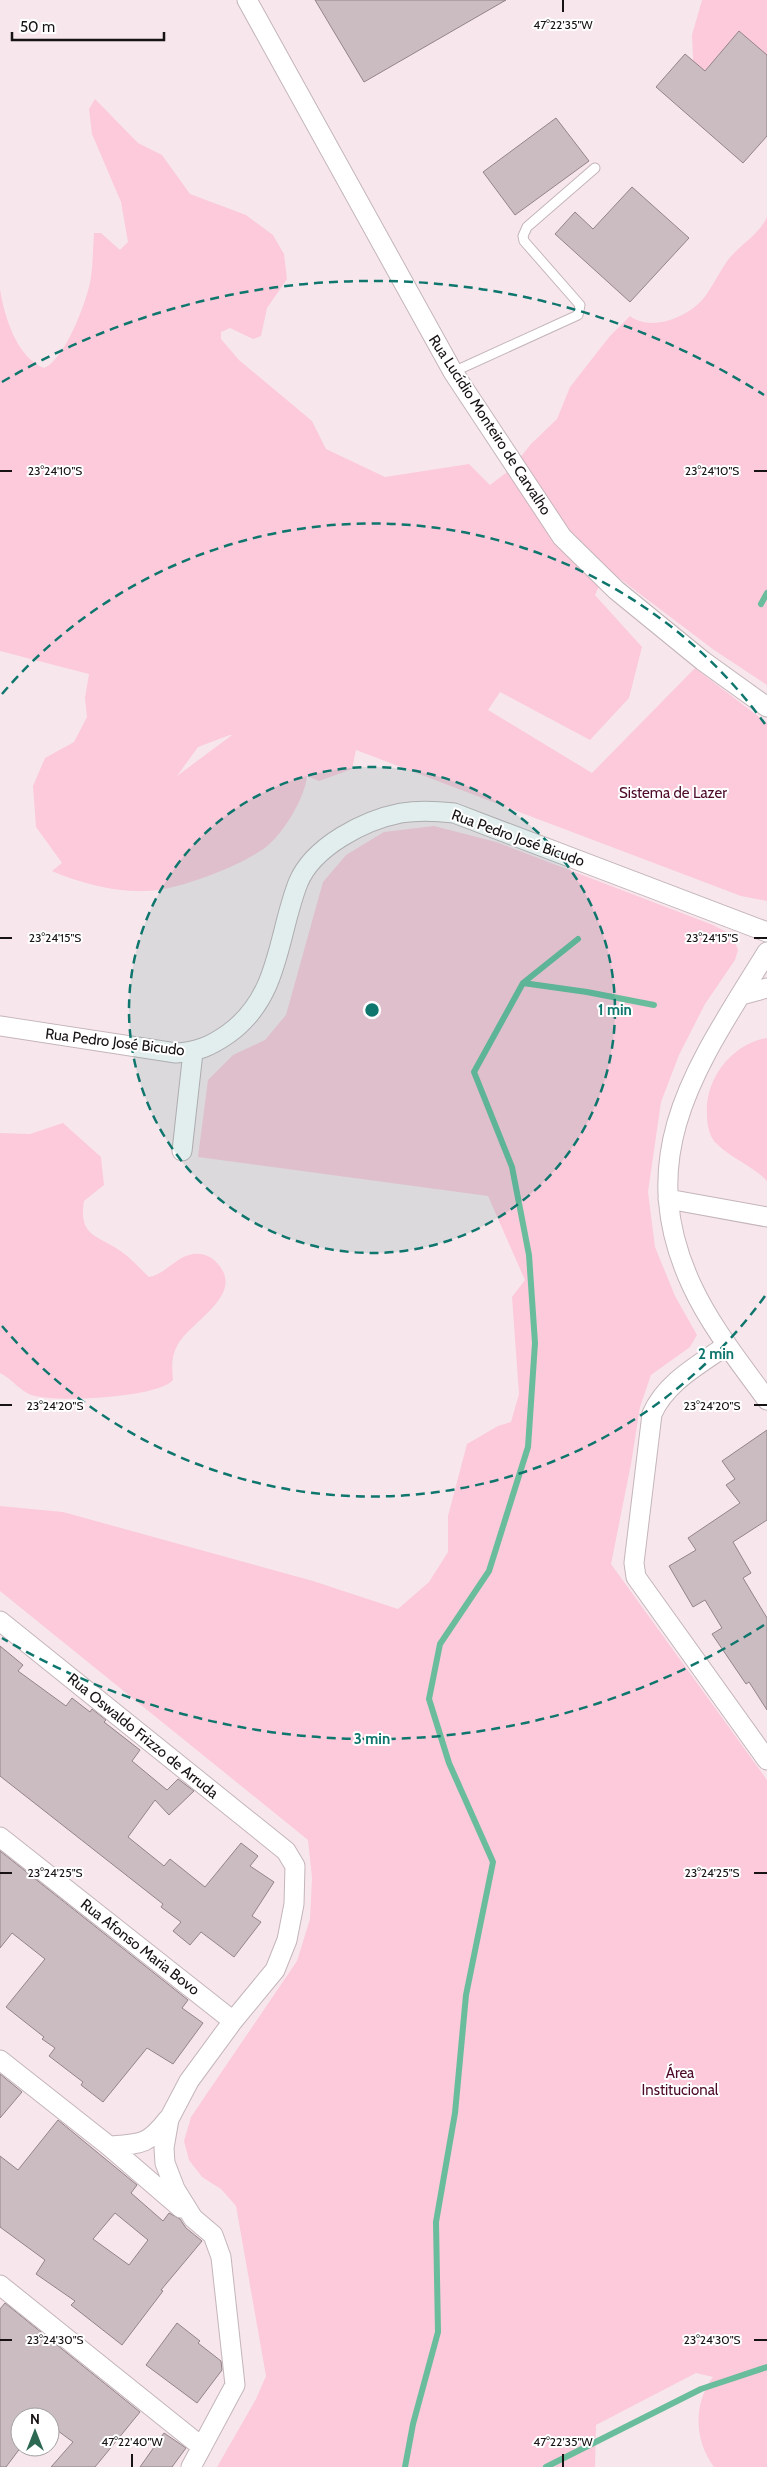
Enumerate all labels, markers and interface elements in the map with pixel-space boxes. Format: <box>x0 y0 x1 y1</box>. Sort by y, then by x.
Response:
scale bar <box>12 10 165 42</box>
text: 47°22'35"W <box>533 17 593 32</box>
text: 50 m <box>20 18 55 36</box>
street label: Rua Lucídio Monteiro de Carvalho <box>425 332 555 518</box>
text: 23°24'10"S <box>28 463 82 478</box>
text: 23°24'10"S <box>685 463 739 478</box>
park label: Sistema de Lazer <box>619 784 727 802</box>
street label: Rua Pedro José Bicudo <box>449 806 587 870</box>
text: 23°24'15"S <box>29 930 81 945</box>
text: 23°24'15"S <box>686 930 738 945</box>
centre of rings <box>363 1001 381 1019</box>
text: 1 min <box>598 1001 632 1019</box>
street label: Rua Pedro José Bicudo <box>44 1025 186 1059</box>
text: 2 min <box>698 1345 734 1363</box>
text: 23°24'20"S <box>27 1398 83 1413</box>
text: 23°24'20"S <box>684 1398 740 1413</box>
street label: Rua Oswaldo Frizzo de Arruda <box>64 1670 223 1803</box>
text: 3 min <box>354 1730 390 1748</box>
text: 23°24'25"S <box>27 1865 83 1880</box>
text: 23°24'25"S <box>684 1865 740 1880</box>
street label: Rua Afonso Maria Bovo <box>77 1895 203 1999</box>
park label: Área Institucional <box>642 2063 719 2099</box>
text: 23°24'30"S <box>26 2332 84 2347</box>
text: 23°24'30"S <box>683 2332 741 2347</box>
north arrow <box>10 2407 60 2457</box>
text: N <box>30 2410 40 2428</box>
text: 47°22'40"W <box>101 2434 163 2449</box>
text: 47°22'35"W <box>533 2434 593 2449</box>

